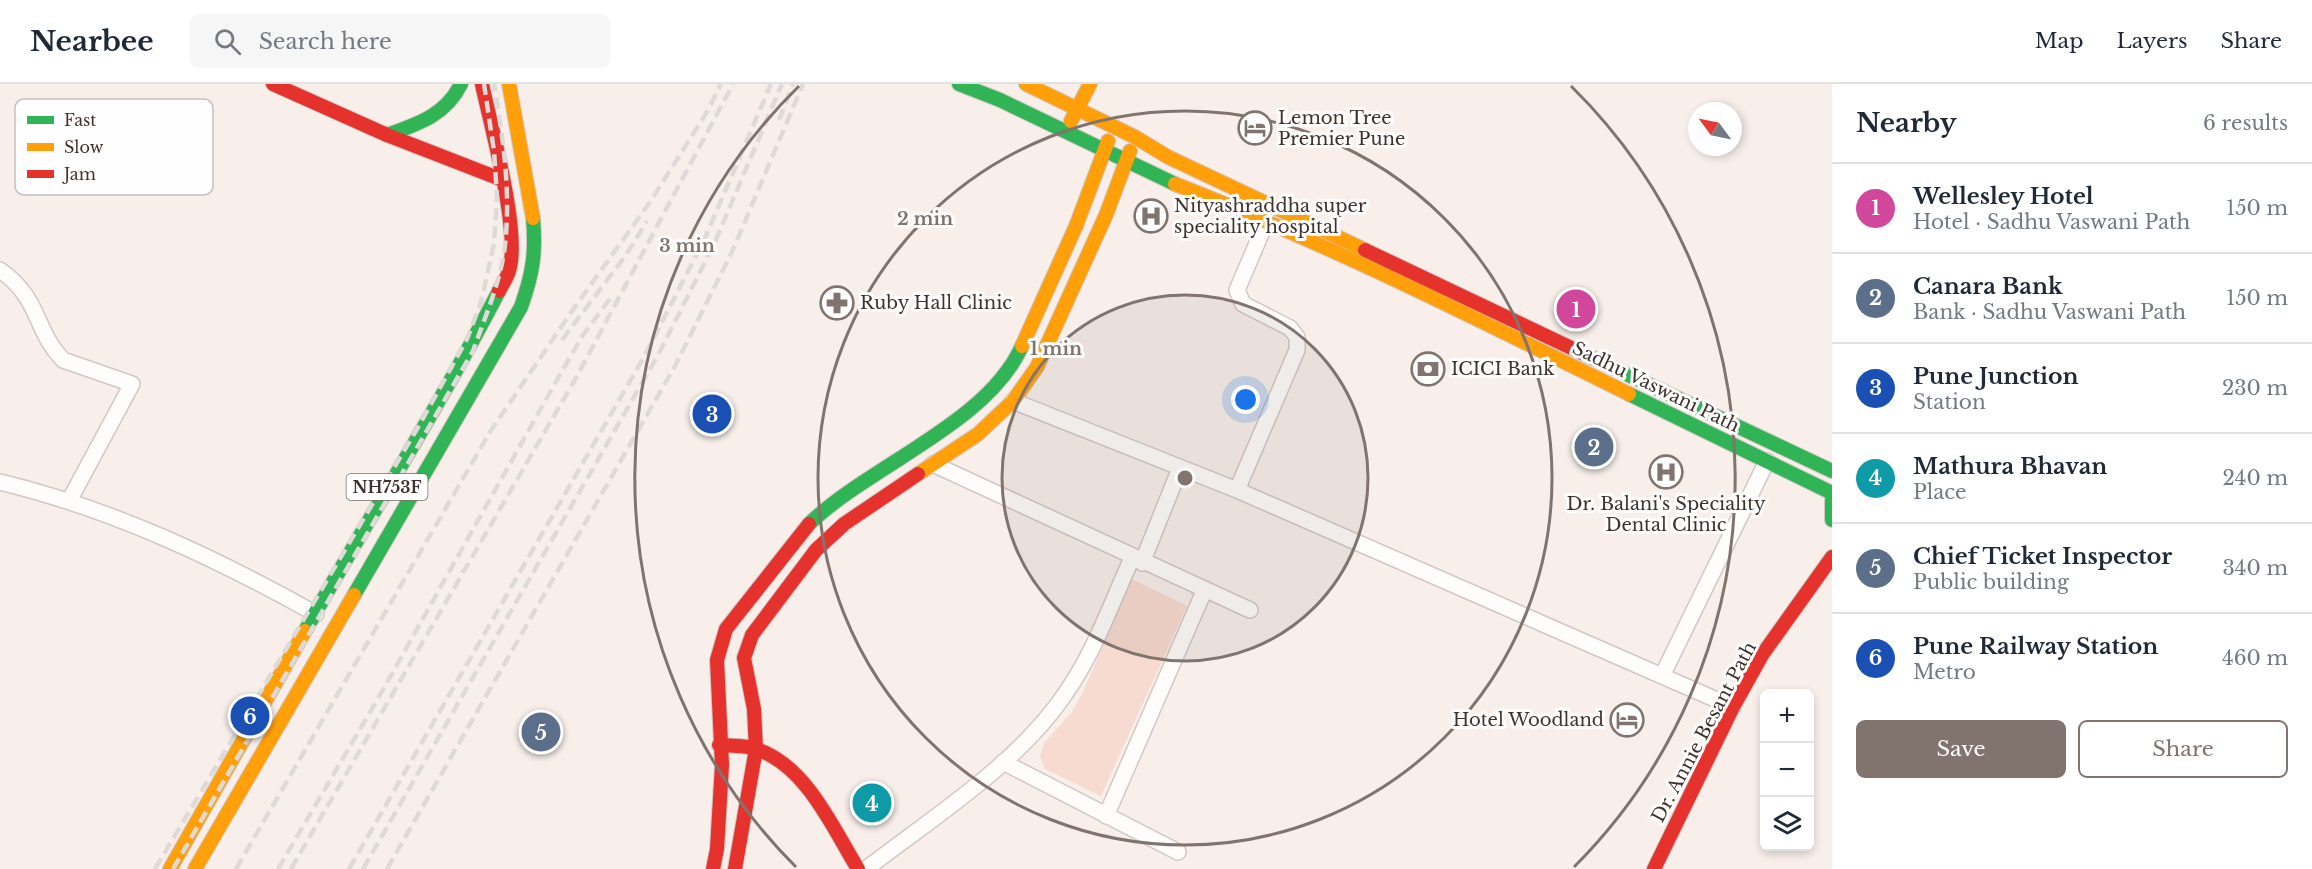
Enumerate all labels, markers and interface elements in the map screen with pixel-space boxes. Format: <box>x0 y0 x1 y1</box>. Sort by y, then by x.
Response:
search box <box>190 14 610 68</box>
text: Nearbee <box>30 24 154 59</box>
icon: search <box>211 25 244 58</box>
text: Search here <box>259 28 392 55</box>
text: Map <box>2035 28 2084 54</box>
text: Layers <box>2117 28 2188 54</box>
text: Share <box>2221 28 2282 54</box>
legend <box>15 99 213 195</box>
north arrow <box>1688 102 1742 156</box>
place label: Lemon Tree Premier Pune <box>1278 107 1405 150</box>
text: Nearby <box>1856 107 1957 139</box>
text: Fast <box>64 110 96 130</box>
hotel icon: Lemon Tree Premier Pune <box>1237 110 1273 146</box>
text: 6 results <box>2203 111 2288 135</box>
text: Slow <box>64 137 104 157</box>
text: Jam <box>62 164 96 184</box>
text: Wellesley Hotel <box>1913 183 2094 210</box>
place label: Nityashraddha super speciality hospital <box>1174 195 1367 238</box>
text: 1 <box>1871 196 1880 220</box>
text: 150 m <box>2226 196 2288 220</box>
hospital icon: Nityashraddha super speciality hospital <box>1133 198 1169 234</box>
text: 2 min <box>897 208 953 230</box>
text: Hotel · Sadhu Vaswani Path <box>1913 210 2190 234</box>
text: 3 min <box>659 235 715 257</box>
text: Canara Bank <box>1913 273 2063 300</box>
pharmacy icon: Ruby Hall Clinic <box>819 285 855 321</box>
pin: 1 <box>1556 286 1596 332</box>
text: 2 <box>1869 286 1882 310</box>
text: 150 m <box>2226 286 2288 310</box>
place label: Ruby Hall Clinic <box>860 292 1012 314</box>
text: Bank · Sadhu Vaswani Path <box>1913 300 2186 324</box>
street label: Sadhu Vaswani Path <box>1569 337 1743 437</box>
text: 1 min <box>1030 338 1082 360</box>
bank icon: ICICI Bank <box>1410 351 1446 387</box>
place label: ICICI Bank <box>1451 358 1554 380</box>
text: Pune Junction <box>1913 363 2079 390</box>
text: 3 <box>1869 376 1882 400</box>
text: 230 m <box>2222 376 2288 400</box>
your location <box>1231 385 1260 414</box>
text: Station <box>1913 390 1986 414</box>
pin: 3 <box>692 392 732 436</box>
pin: 2 <box>1574 424 1614 470</box>
text: Mathura Bhavan <box>1913 453 2107 480</box>
hospital icon: Dr. Balani's Speciality Dental Clinic <box>1648 454 1684 490</box>
text: 4 <box>1869 466 1882 490</box>
text: 240 m <box>2223 466 2288 490</box>
centre of rings <box>1175 468 1195 488</box>
road number: NH753F <box>346 474 428 500</box>
text: Place <box>1913 480 1967 504</box>
place label: Dr. Balani's Speciality Dental Clinic <box>1567 493 1766 536</box>
text: Chief Ticket Inspector <box>1913 543 2172 570</box>
text: 5 <box>1870 556 1881 580</box>
text: 340 m <box>2223 556 2288 580</box>
text: Public building <box>1913 570 2069 594</box>
text: Pune Railway Station <box>1913 633 2158 660</box>
street label: Dr. Annie Besant Path <box>1647 638 1761 826</box>
text: 6 <box>1869 646 1882 670</box>
text: 460 m <box>2222 646 2288 670</box>
text: Metro <box>1913 660 1976 684</box>
map controls <box>1760 689 1814 851</box>
button: + <box>1760 689 1814 743</box>
pin: 6 <box>230 694 270 738</box>
hotel icon: Hotel Woodland <box>1609 702 1645 738</box>
place label: Hotel Woodland <box>1453 709 1604 731</box>
pin: 5 <box>522 710 560 754</box>
button: Save <box>1856 720 2066 778</box>
button: Share <box>2078 720 2288 778</box>
button: − <box>1760 743 1814 797</box>
pin: 4 <box>852 780 892 826</box>
button: layers <box>1760 797 1814 851</box>

